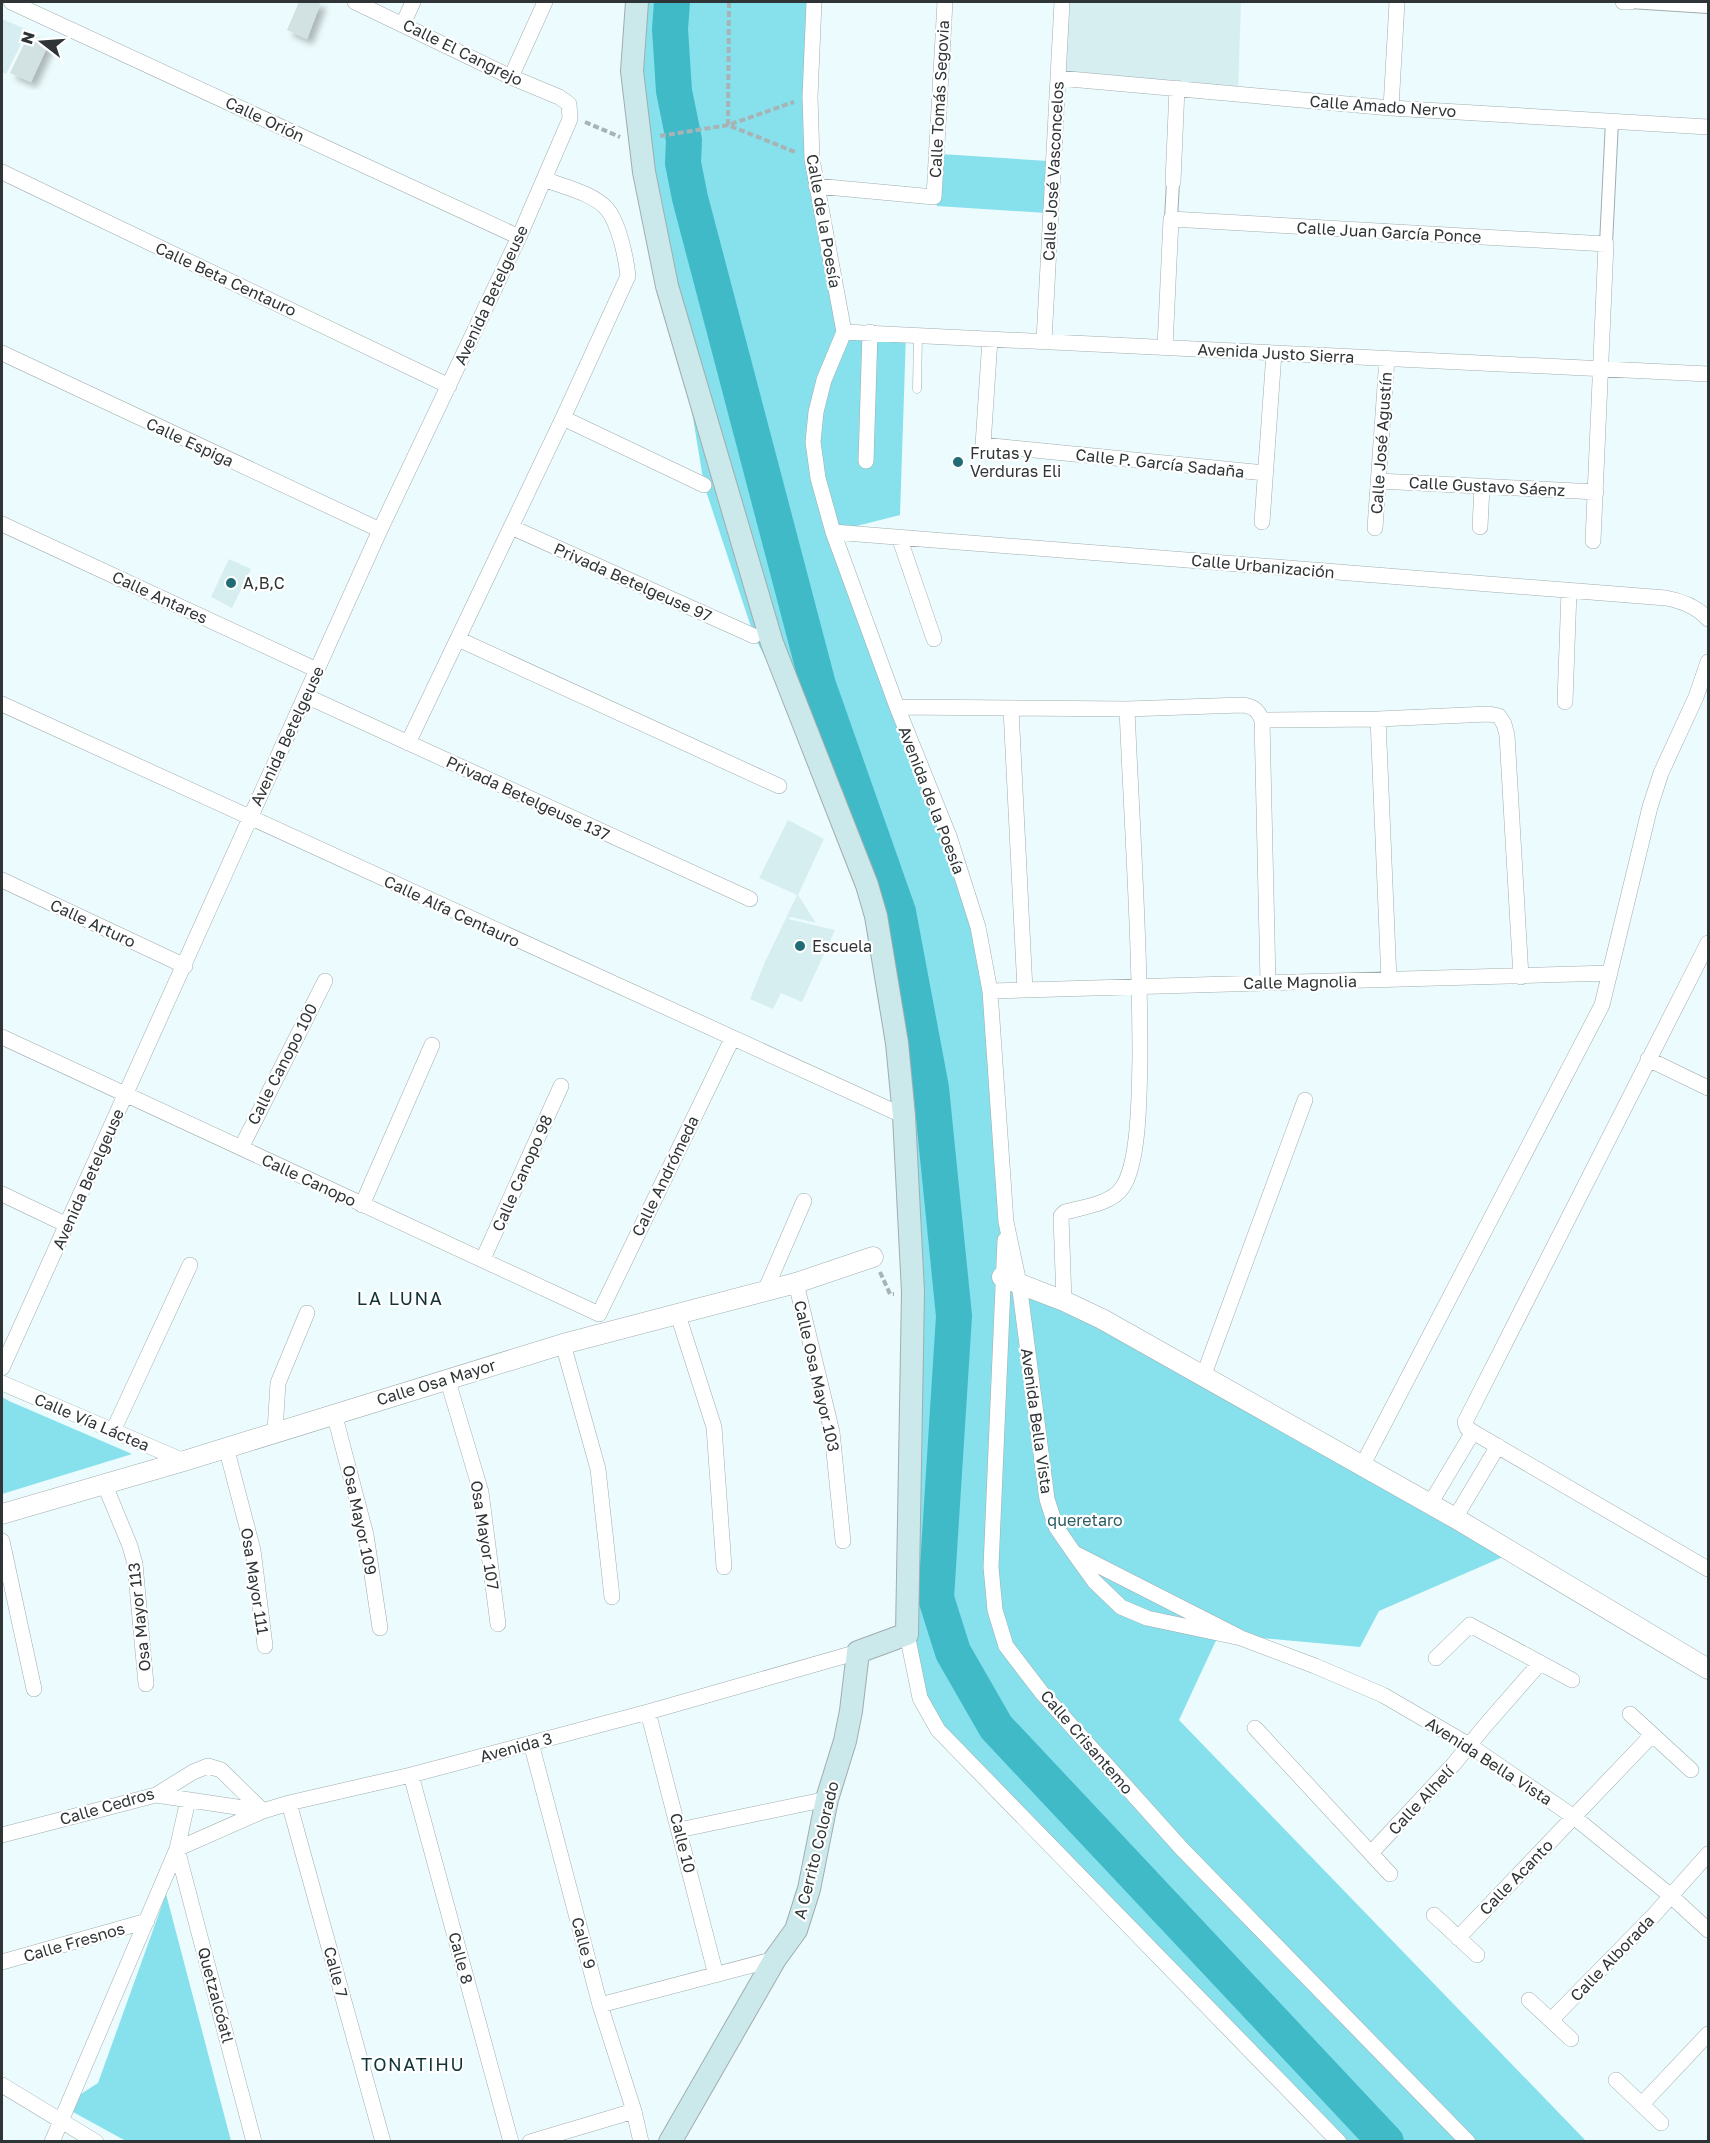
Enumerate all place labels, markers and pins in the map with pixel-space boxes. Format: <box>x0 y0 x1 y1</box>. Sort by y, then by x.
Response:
place label: Frutas y Verduras Eli <box>970 443 1061 481</box>
marker: Frutas y Verduras Eli <box>951 455 965 469</box>
place label: A,B,C <box>243 573 285 593</box>
marker: A,B,C <box>224 576 238 590</box>
place label: Escuela <box>812 936 872 956</box>
marker: Escuela <box>793 939 807 953</box>

